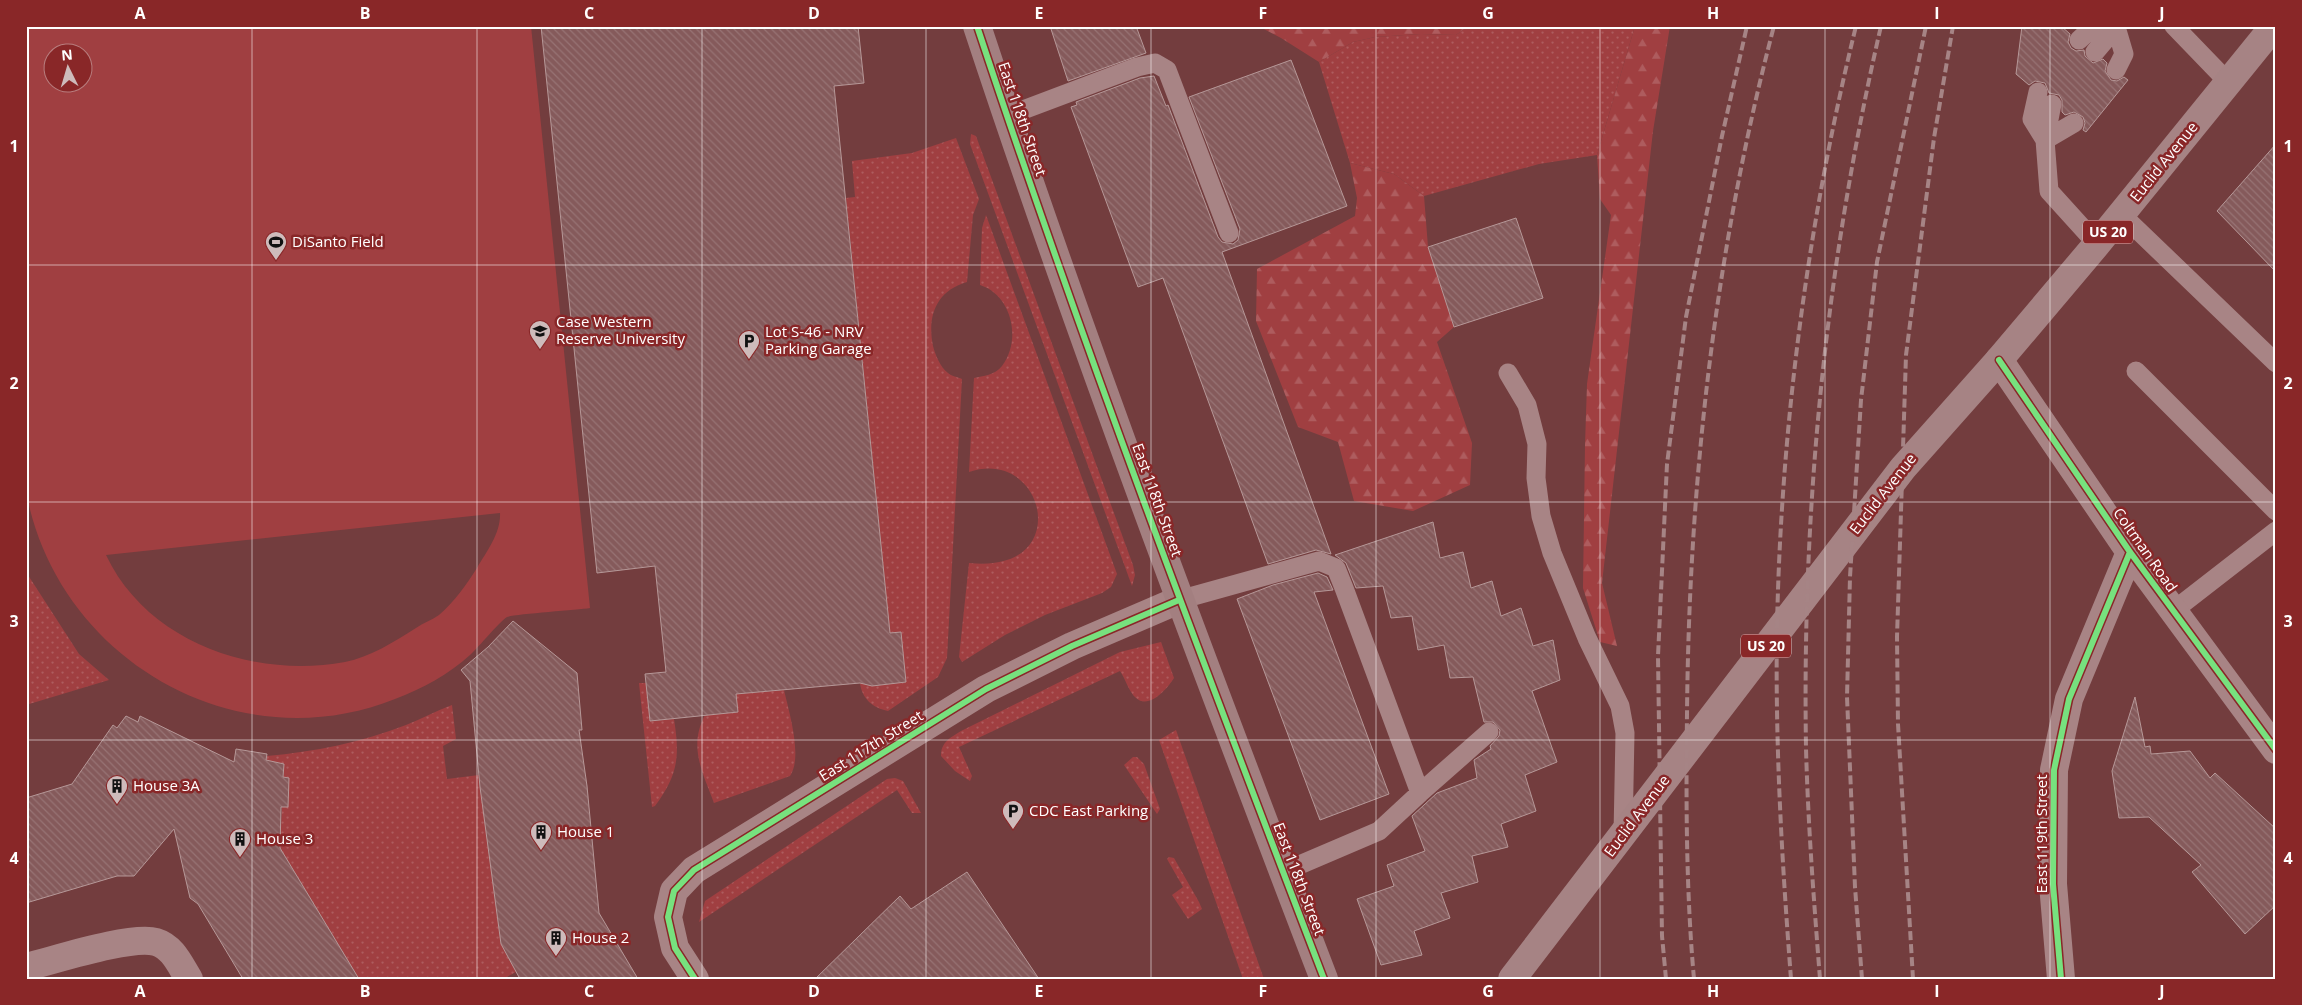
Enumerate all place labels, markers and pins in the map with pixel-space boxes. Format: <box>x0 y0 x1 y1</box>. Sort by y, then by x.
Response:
sports icon: DiSanto Field <box>264 230 288 261</box>
place label: DiSanto Field <box>292 231 384 251</box>
place label: Case Western Reserve University <box>556 311 685 348</box>
school or university icon: Case Western Reserve University <box>528 319 552 350</box>
place label: Lot S-46 - NRV Parking Garage <box>765 321 872 358</box>
parking icon: Lot S-46 - NRV Parking Garage <box>737 329 761 360</box>
building icon: House 3A <box>105 774 129 805</box>
place label: House 3A <box>133 775 200 795</box>
parking icon: CDC East Parking <box>1001 799 1025 830</box>
place label: CDC East Parking <box>1029 800 1148 820</box>
building icon: House 1 <box>529 820 553 851</box>
place label: House 1 <box>557 821 614 841</box>
building icon: House 3 <box>228 827 252 858</box>
place label: House 3 <box>256 828 313 848</box>
building icon: House 2 <box>544 926 568 957</box>
place label: House 2 <box>572 927 629 947</box>

